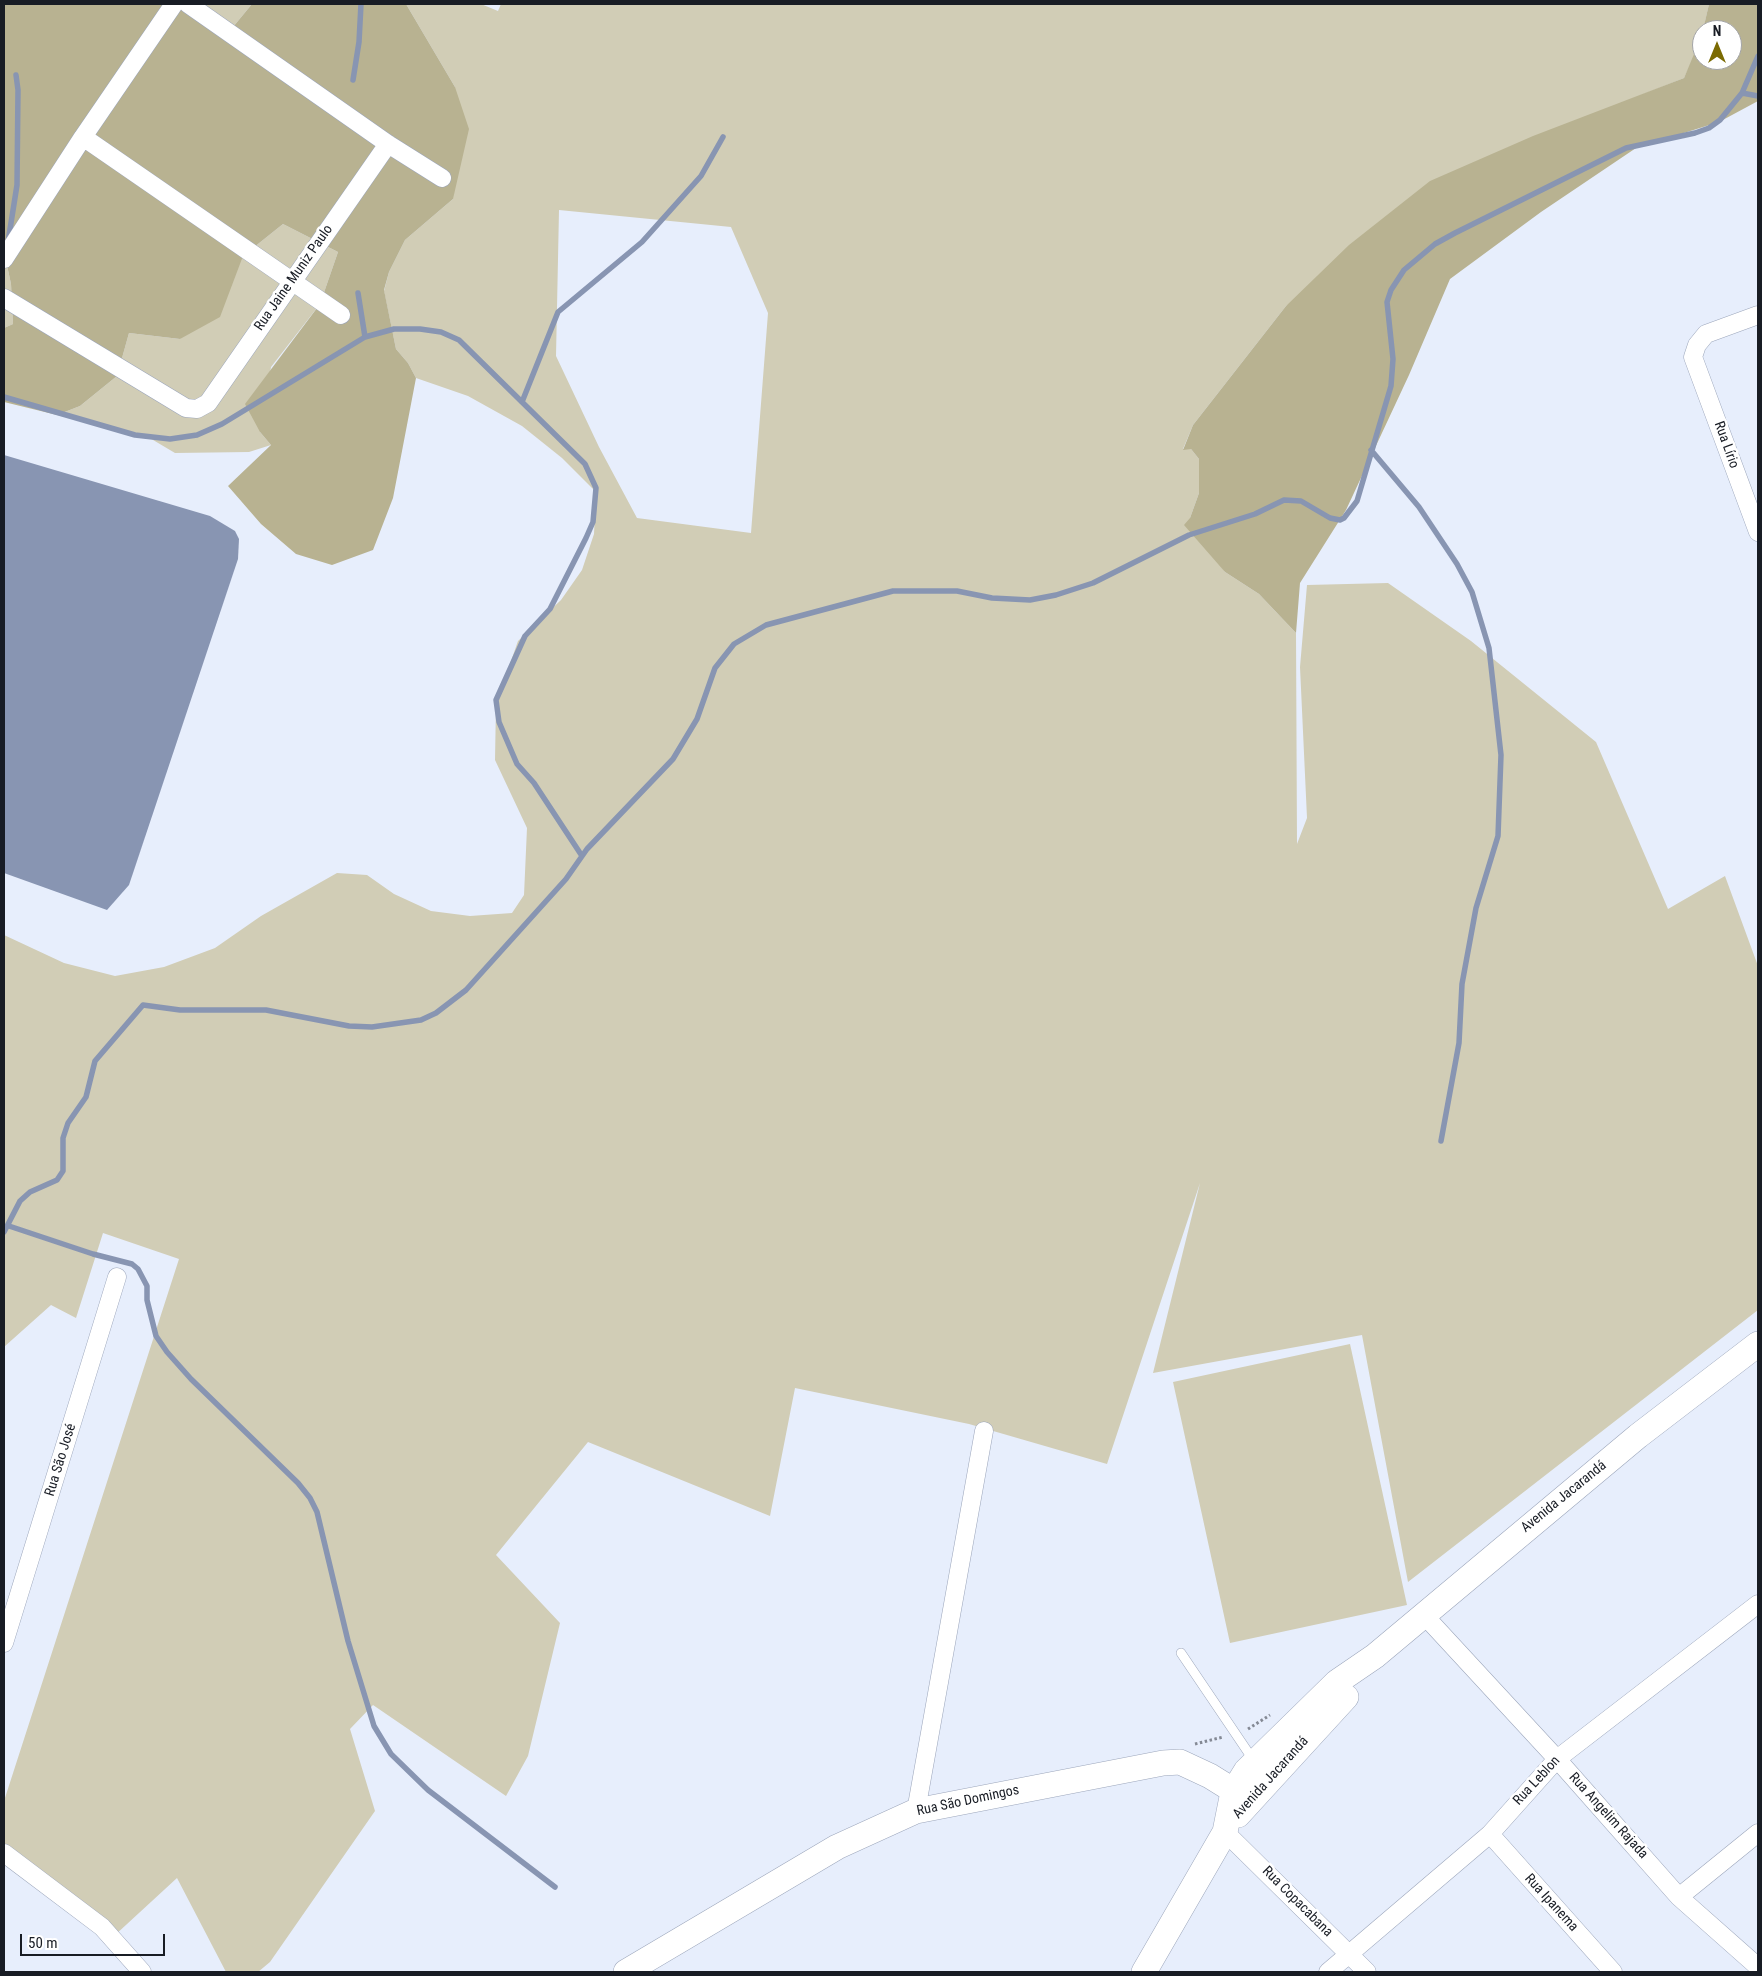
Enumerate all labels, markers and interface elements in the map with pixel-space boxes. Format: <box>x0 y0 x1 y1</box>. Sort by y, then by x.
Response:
north arrow <box>1692 20 1742 70</box>
text: N <box>1713 23 1721 39</box>
street label: Rua Jaine Muniz Paulo <box>251 222 337 334</box>
street label: Rua Lírio <box>1710 419 1742 471</box>
street label: Rua São José <box>42 1422 80 1498</box>
street label: Avenida Jacarandá <box>1518 1457 1610 1537</box>
street label: Avenida Jacarandá <box>1230 1733 1312 1823</box>
street label: Rua Leblon <box>1510 1753 1564 1809</box>
street label: Rua Angelim Rajada <box>1565 1769 1651 1863</box>
street label: Rua São Domingos <box>915 1782 1021 1820</box>
street label: Rua Copacabana <box>1258 1863 1336 1941</box>
street label: Rua Ipanema <box>1521 1871 1581 1935</box>
scale bar <box>22 1924 168 1956</box>
text: 50 m <box>28 1934 58 1952</box>

